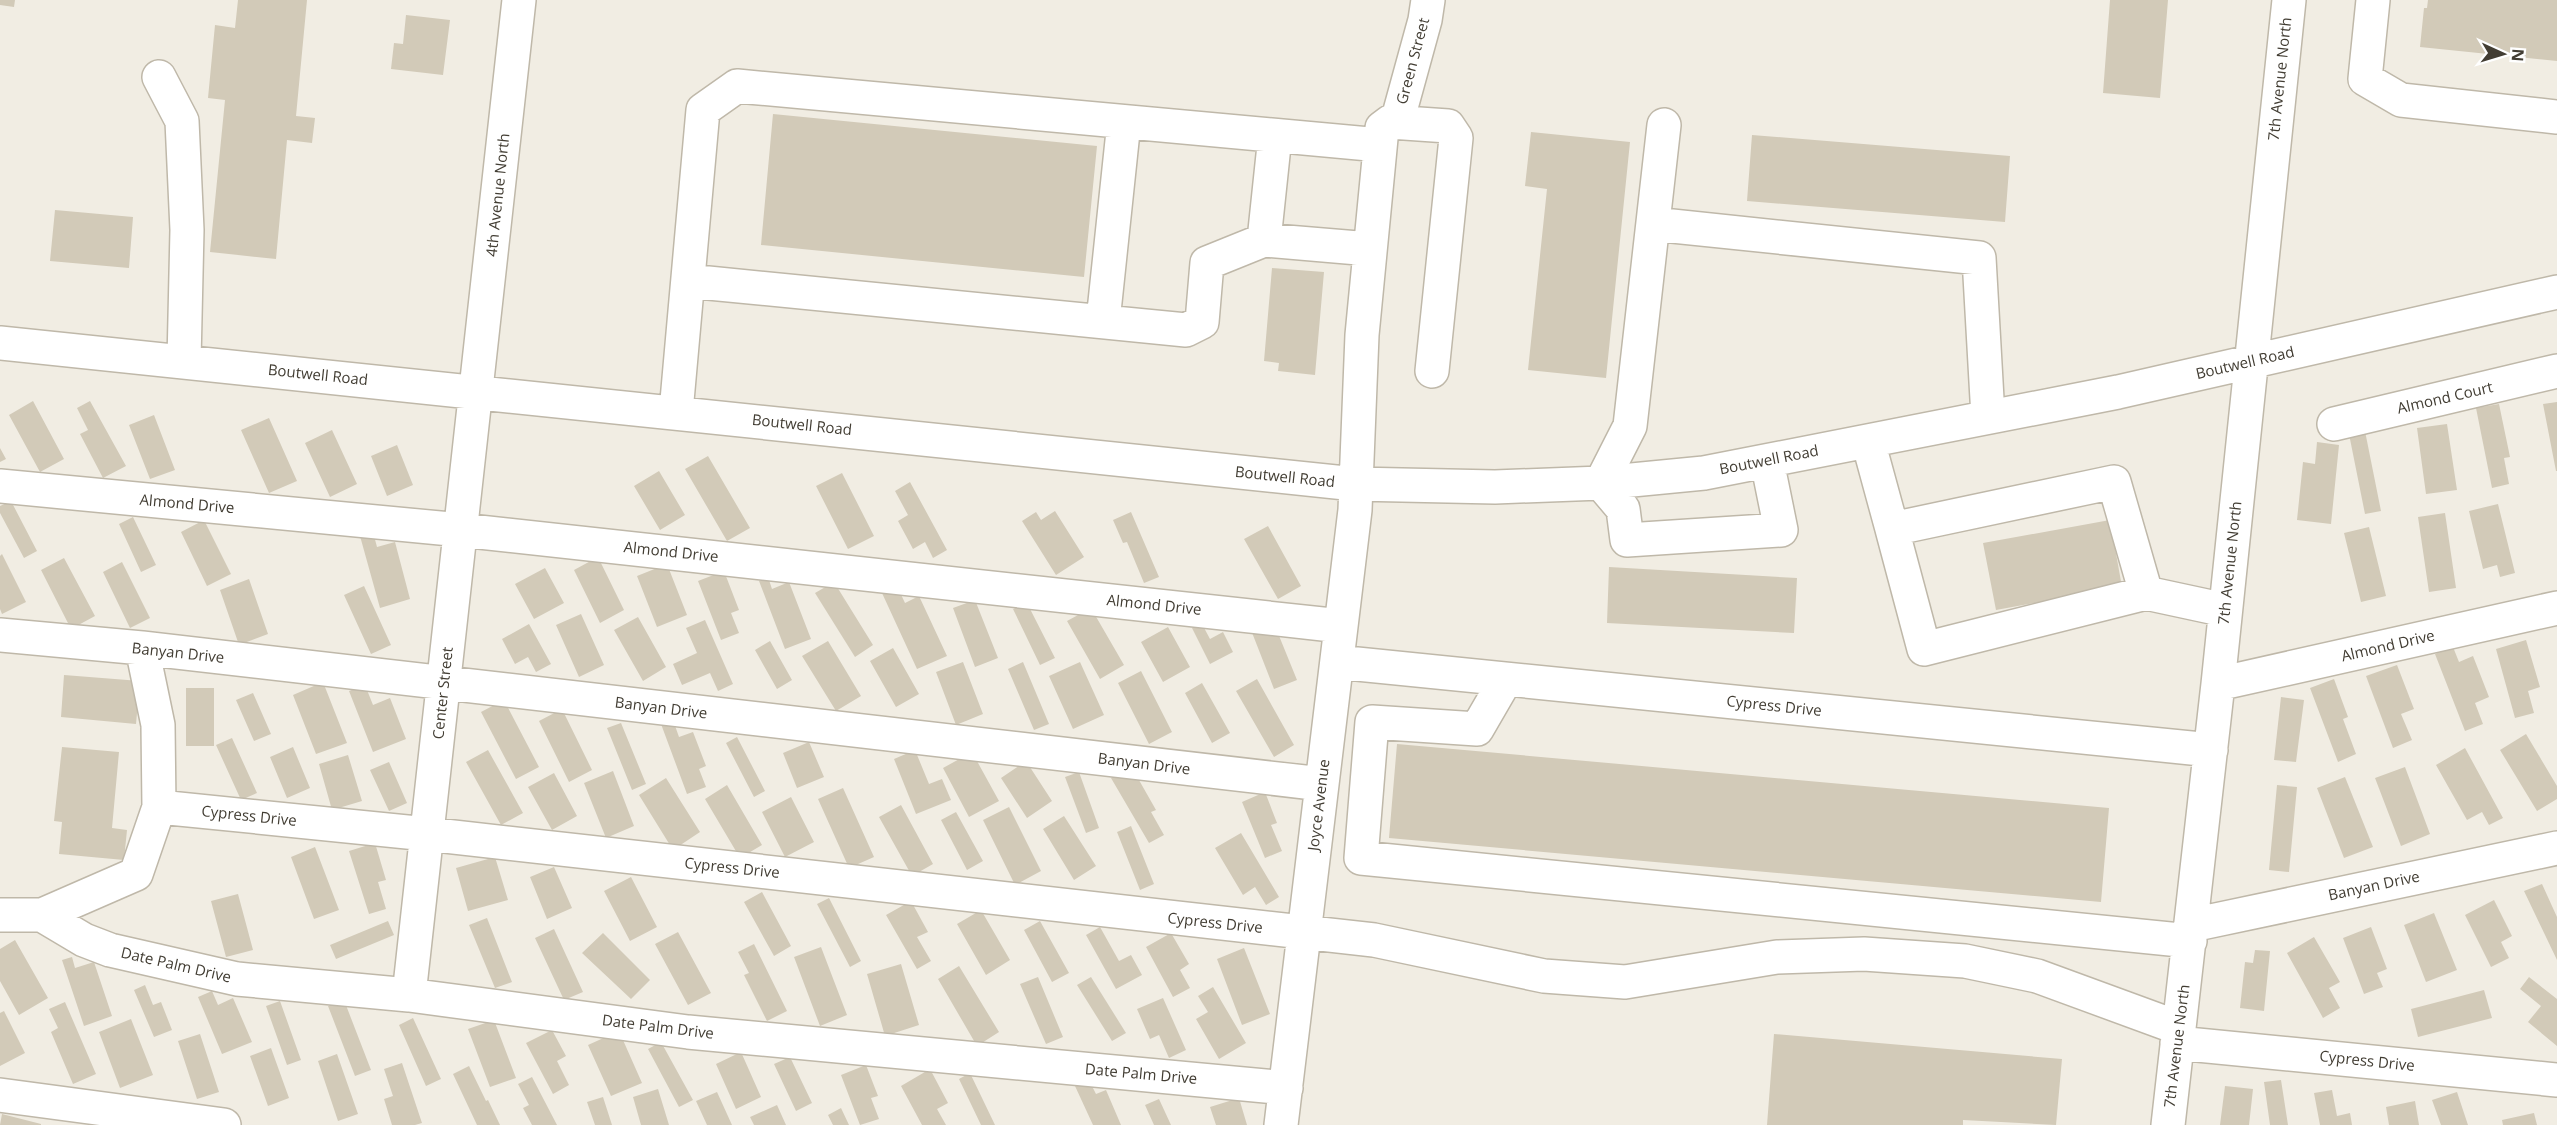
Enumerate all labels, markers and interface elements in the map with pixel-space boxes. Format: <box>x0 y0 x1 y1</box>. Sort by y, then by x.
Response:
street label: Green Street <box>1391 15 1433 106</box>
street label: 7th Avenue North <box>2263 16 2295 142</box>
north arrow <box>2473 24 2533 84</box>
text: N <box>2507 48 2529 62</box>
street label: 4th Avenue North <box>481 132 513 258</box>
street label: Boutwell Road <box>2194 341 2296 383</box>
street label: Boutwell Road <box>267 359 369 389</box>
street label: Almond Court <box>2395 376 2495 418</box>
street label: Boutwell Road <box>751 409 853 439</box>
street label: Boutwell Road <box>1718 440 1820 478</box>
street label: Boutwell Road <box>1234 461 1336 491</box>
street label: Almond Drive <box>139 489 235 517</box>
street label: 7th Avenue North <box>2213 500 2245 626</box>
street label: Almond Drive <box>623 536 719 566</box>
street label: Almond Drive <box>1106 589 1202 619</box>
street label: Almond Drive <box>2339 625 2436 665</box>
street label: Banyan Drive <box>131 637 225 667</box>
street label: Center Street <box>427 646 457 740</box>
street label: Cypress Drive <box>1726 690 1823 720</box>
street label: Banyan Drive <box>614 691 708 723</box>
street label: Banyan Drive <box>1097 747 1191 779</box>
street label: Joyce Avenue <box>1302 758 1334 854</box>
street label: Cypress Drive <box>201 800 298 830</box>
street label: Cypress Drive <box>684 852 781 882</box>
street label: Banyan Drive <box>2326 866 2421 904</box>
street label: Cypress Drive <box>1167 907 1264 937</box>
street label: Date Palm Drive <box>119 942 233 986</box>
street label: 7th Avenue North <box>2159 983 2193 1109</box>
street label: Date Palm Drive <box>601 1009 715 1043</box>
street label: Cypress Drive <box>2319 1045 2416 1075</box>
street label: Date Palm Drive <box>1084 1058 1198 1088</box>

